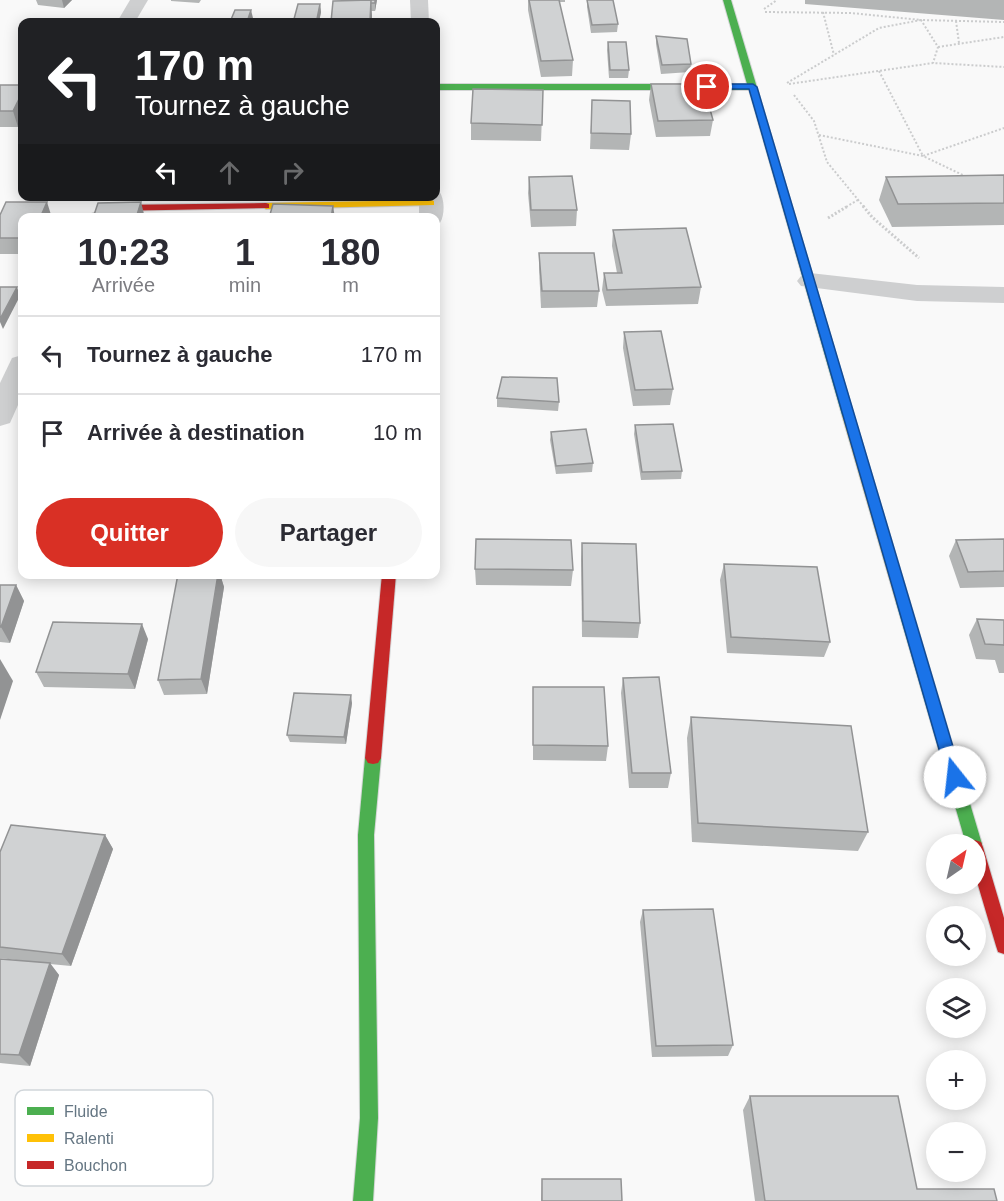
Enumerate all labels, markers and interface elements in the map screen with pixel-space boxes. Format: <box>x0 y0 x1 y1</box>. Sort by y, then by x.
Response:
icon: left <box>36 42 114 120</box>
text: 170 m <box>135 42 254 89</box>
pin <box>681 61 732 112</box>
icon: arrive <box>690 70 723 103</box>
text: Tournez à gauche <box>135 91 350 121</box>
icon: left <box>150 156 183 189</box>
icon: ahead <box>213 156 246 189</box>
icon: right <box>276 156 309 189</box>
text: 10:23 <box>77 232 169 273</box>
text: 1 <box>235 232 255 273</box>
text: 180 <box>320 232 381 273</box>
text: Arrivée <box>92 274 155 296</box>
text: min <box>229 274 261 296</box>
text: m <box>342 274 359 296</box>
icon: left <box>36 339 69 372</box>
text: Tournez à gauche <box>87 342 272 367</box>
text: 170 m <box>361 342 422 367</box>
icon: arrive <box>36 417 69 450</box>
text: Arrivée à destination <box>87 420 305 445</box>
text: 10 m <box>373 420 422 445</box>
button: Quitter <box>36 498 223 567</box>
button: Partager <box>235 498 422 567</box>
position arrow <box>923 745 987 809</box>
north arrow <box>926 834 986 894</box>
map controls <box>926 834 986 1182</box>
button: search <box>926 906 986 966</box>
button: layers <box>926 978 986 1038</box>
button: + <box>926 1050 986 1110</box>
legend <box>15 1090 213 1186</box>
text: Fluide <box>64 1103 108 1120</box>
button: − <box>926 1122 986 1182</box>
text: Ralenti <box>64 1130 114 1147</box>
text: Bouchon <box>64 1157 127 1174</box>

